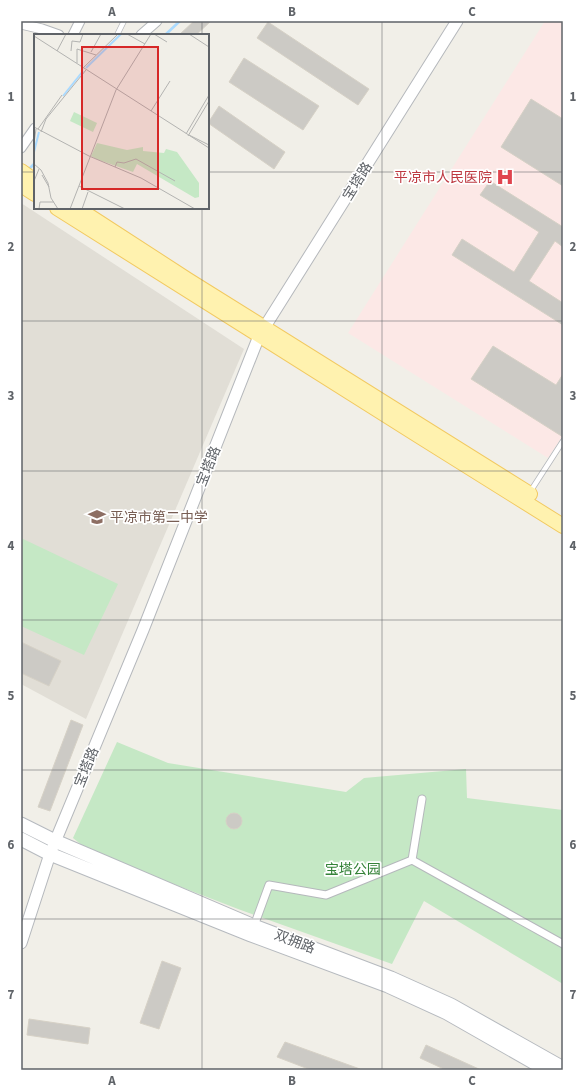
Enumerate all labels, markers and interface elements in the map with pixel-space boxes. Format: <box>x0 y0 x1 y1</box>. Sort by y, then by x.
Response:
text: A <box>107 3 116 21</box>
text: B <box>288 3 296 21</box>
text: C <box>468 3 476 21</box>
inset map <box>34 34 209 209</box>
text: 1 <box>8 88 15 106</box>
text: 1 <box>570 88 577 106</box>
street label: 宝塔路 <box>338 158 377 205</box>
hospital icon: 平凉市人民医院 <box>495 167 515 187</box>
place label: 平凉市人民医院 <box>394 168 492 188</box>
text: 2 <box>8 238 15 256</box>
text: 2 <box>570 238 577 256</box>
text: 3 <box>8 387 15 405</box>
text: 3 <box>570 387 577 405</box>
street label: 宝塔路 <box>192 443 226 490</box>
school or university icon: 平凉市第二中学 <box>87 507 107 527</box>
place label: 平凉市第二中学 <box>110 508 208 528</box>
text: 4 <box>8 537 15 555</box>
text: 4 <box>570 537 577 555</box>
text: 5 <box>8 687 15 705</box>
text: 5 <box>570 687 577 705</box>
street label: 宝塔路 <box>70 744 104 791</box>
text: 6 <box>8 836 15 854</box>
text: 6 <box>570 836 577 854</box>
park label: 宝塔公园 <box>325 860 381 880</box>
street label: 双拥路 <box>271 925 318 959</box>
text: 7 <box>8 986 15 1004</box>
text: 7 <box>570 986 577 1004</box>
text: A <box>107 1072 116 1090</box>
text: B <box>288 1072 296 1090</box>
text: C <box>468 1072 476 1090</box>

